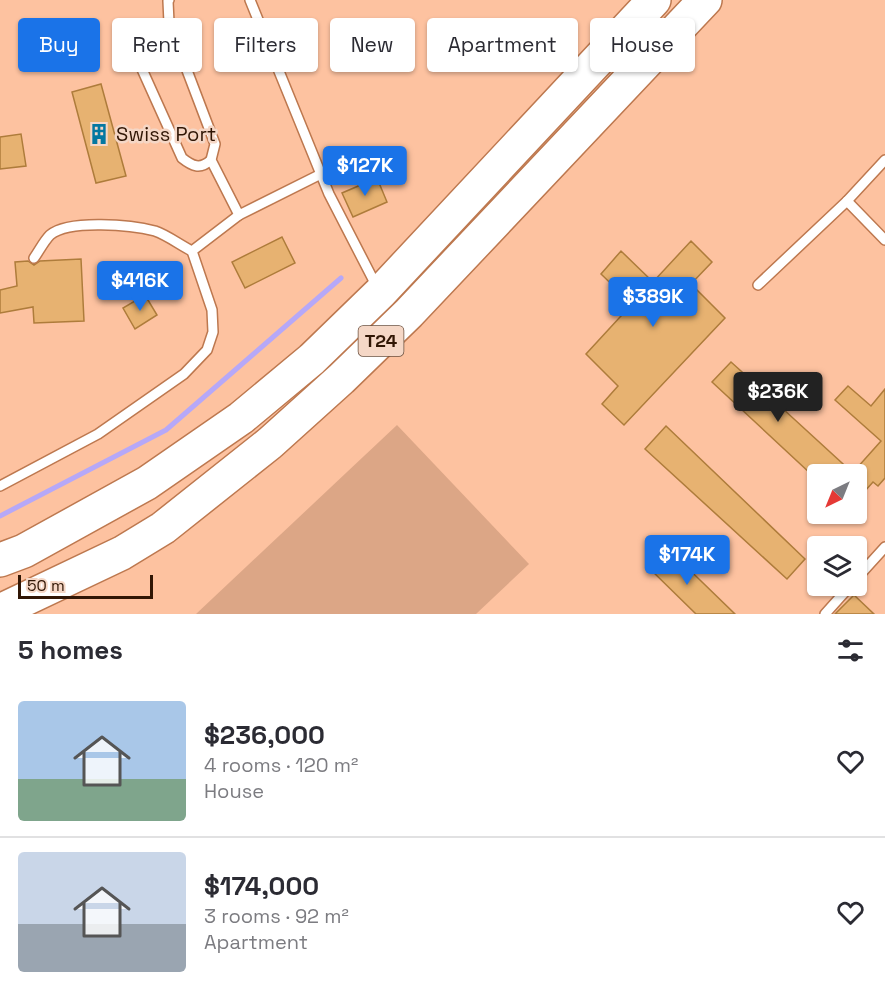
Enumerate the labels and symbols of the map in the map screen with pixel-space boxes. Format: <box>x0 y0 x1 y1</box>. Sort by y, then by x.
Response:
place label: Swiss Port <box>116 121 216 147</box>
building icon: Swiss Port <box>87 122 111 146</box>
pin: $127K <box>323 146 407 197</box>
pin: $416K <box>98 261 182 312</box>
pin: $389K <box>611 277 695 328</box>
road number: T24 <box>358 326 404 356</box>
pin: $236K <box>736 372 820 423</box>
north arrow <box>807 464 867 524</box>
pin: $174K <box>645 535 729 586</box>
scale bar <box>18 572 153 600</box>

